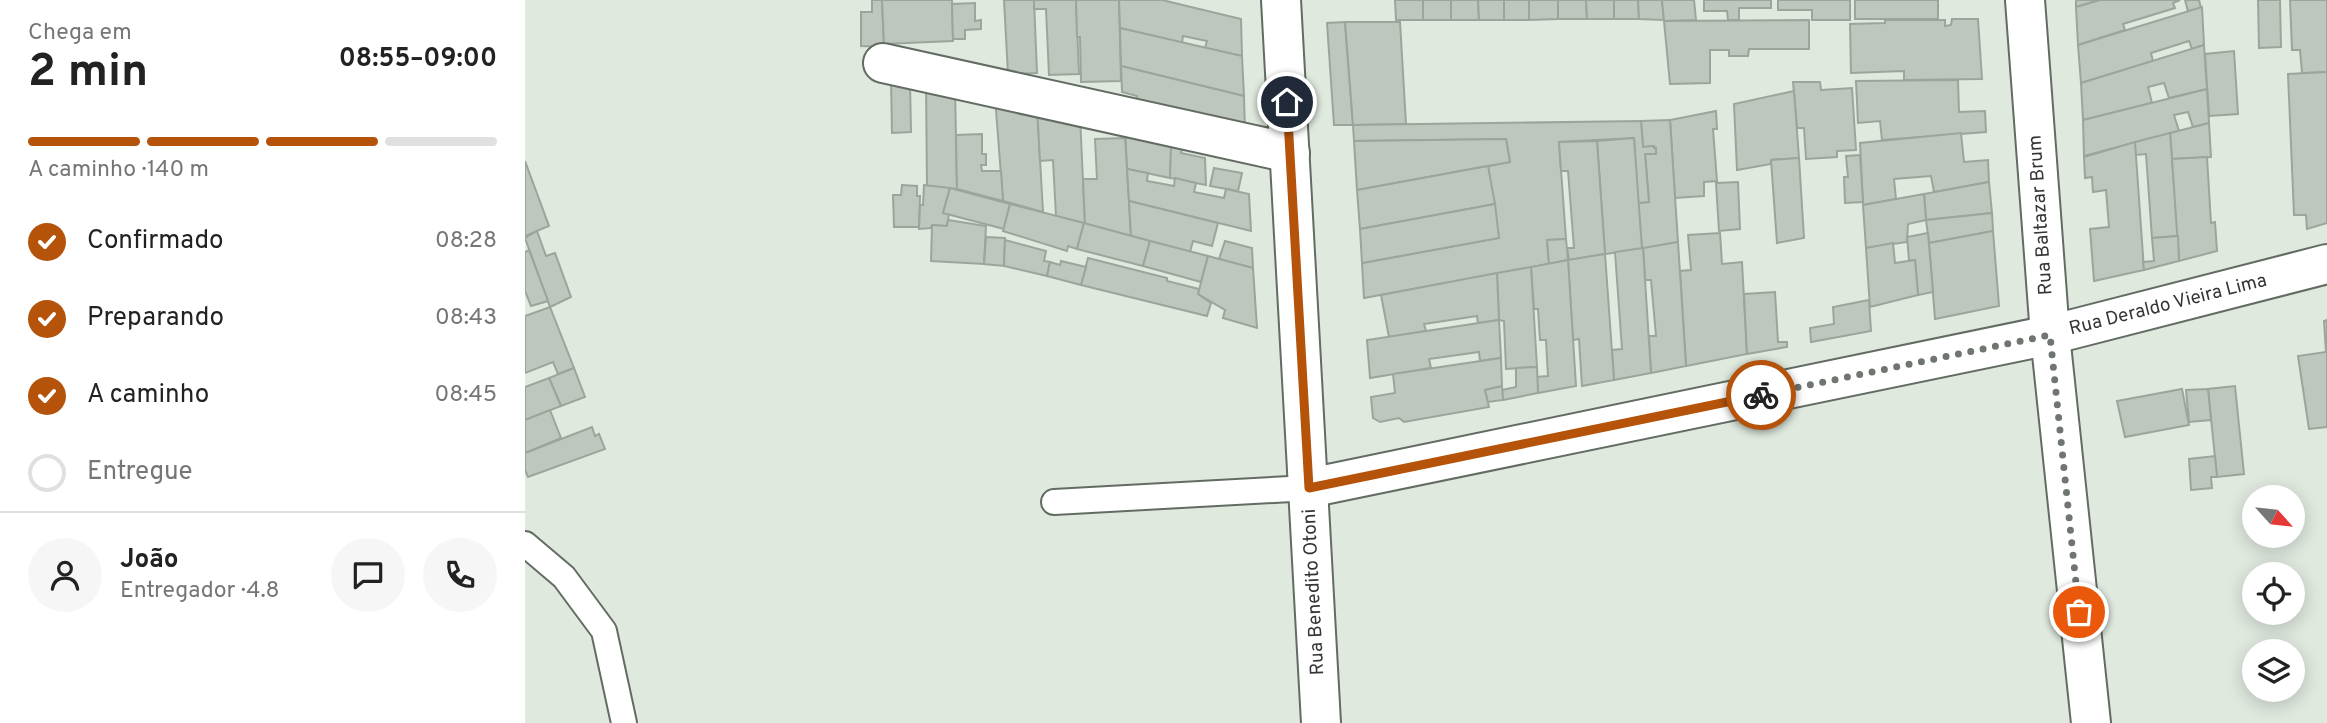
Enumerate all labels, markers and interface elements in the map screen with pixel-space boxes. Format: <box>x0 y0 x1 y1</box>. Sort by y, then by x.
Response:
text: Chega em <box>28 19 132 48</box>
text: 08:55–09:00 <box>339 43 497 76</box>
text: 2 min <box>28 44 148 103</box>
pin <box>1257 72 1317 132</box>
icon: home <box>1268 83 1306 121</box>
street label: Rua Baltazar Brum <box>2023 134 2059 296</box>
text: A caminho · 140 m <box>28 156 209 185</box>
icon: check <box>28 223 66 261</box>
text: Confirmado <box>87 225 224 258</box>
text: 08:28 <box>435 227 497 256</box>
street label: Rua Deraldo Vieira Lima <box>2067 269 2269 341</box>
icon: check <box>28 300 66 338</box>
text: Preparando <box>87 302 224 335</box>
text: 08:43 <box>435 304 497 333</box>
courier <box>1726 360 1796 430</box>
icon: bike <box>1742 376 1780 414</box>
icon: check <box>28 377 66 415</box>
text: A caminho <box>87 379 209 412</box>
text: 08:45 <box>434 381 497 410</box>
text: Entregue <box>87 456 193 489</box>
north arrow <box>2242 485 2305 548</box>
map controls <box>2242 485 2305 702</box>
street label: Rua Benedito Otoni <box>1298 508 1330 676</box>
button: person <box>28 538 102 612</box>
button: chat <box>331 538 405 612</box>
button: phone <box>423 538 497 612</box>
text: João <box>120 544 178 577</box>
button: locate <box>2242 562 2305 625</box>
text: Entregador · 4.8 <box>120 577 280 606</box>
pin <box>2049 582 2109 642</box>
icon: bag <box>2060 593 2098 631</box>
button: layers <box>2242 639 2305 702</box>

